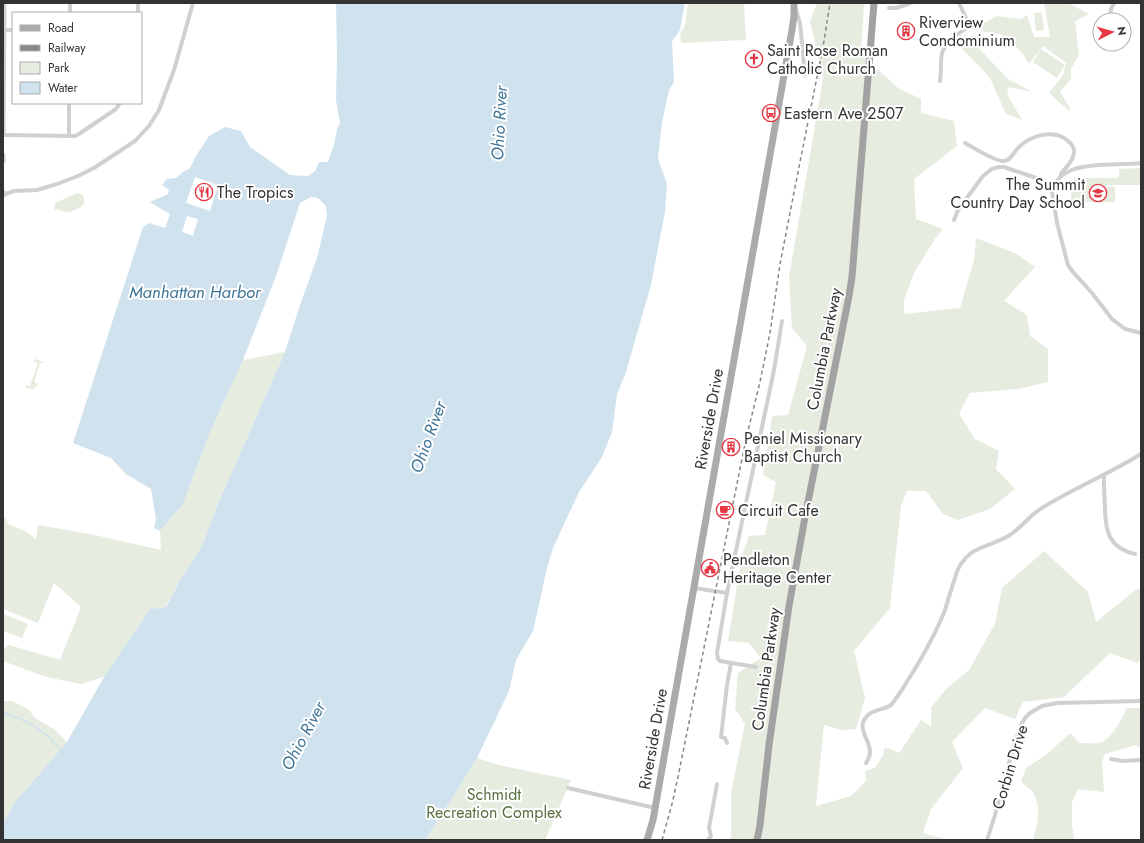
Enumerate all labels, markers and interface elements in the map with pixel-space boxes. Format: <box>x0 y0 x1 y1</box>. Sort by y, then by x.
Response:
place label: Riverview Condominium <box>919 11 1015 52</box>
legend <box>12 12 142 104</box>
north arrow <box>1092 12 1132 52</box>
text: Road <box>48 19 74 37</box>
building icon: Riverview Condominium <box>896 21 916 41</box>
text: N <box>1114 26 1130 36</box>
text: Railway <box>48 39 86 57</box>
place label: Saint Rose Roman Catholic Church <box>767 39 888 80</box>
church icon: Saint Rose Roman Catholic Church <box>744 49 764 69</box>
text: Park <box>48 59 70 77</box>
text: Water <box>48 79 79 97</box>
water label: Ohio River <box>485 84 513 161</box>
place label: Eastern Ave 2507 <box>784 102 904 125</box>
bus stop icon: Eastern Ave 2507 <box>761 103 781 123</box>
place label: The Summit Country Day School <box>951 173 1085 214</box>
place label: The Tropics <box>217 181 293 204</box>
restaurant icon: The Tropics <box>194 182 214 202</box>
school or university icon: The Summit Country Day School <box>1088 183 1108 203</box>
water label: Manhattan Harbor <box>129 280 262 304</box>
street label: Columbia Parkway <box>801 285 847 412</box>
street label: Riverside Drive <box>689 367 729 471</box>
water label: Ohio River <box>404 397 453 476</box>
place label: Peniel Missionary Baptist Church <box>744 427 863 468</box>
building icon: Peniel Missionary Baptist Church <box>721 437 741 457</box>
place label: Circuit Cafe <box>738 499 819 522</box>
cafe icon: Circuit Cafe <box>715 500 735 520</box>
place label: Pendleton Heritage Center <box>723 548 832 589</box>
public building icon: Pendleton Heritage Center <box>700 558 720 578</box>
street label: Columbia Parkway <box>746 605 786 732</box>
street label: Riverside Drive <box>633 687 673 791</box>
water label: Ohio River <box>275 696 332 775</box>
street label: Corbin Drive <box>986 722 1034 812</box>
park label: Schmidt Recreation Complex <box>426 783 562 824</box>

